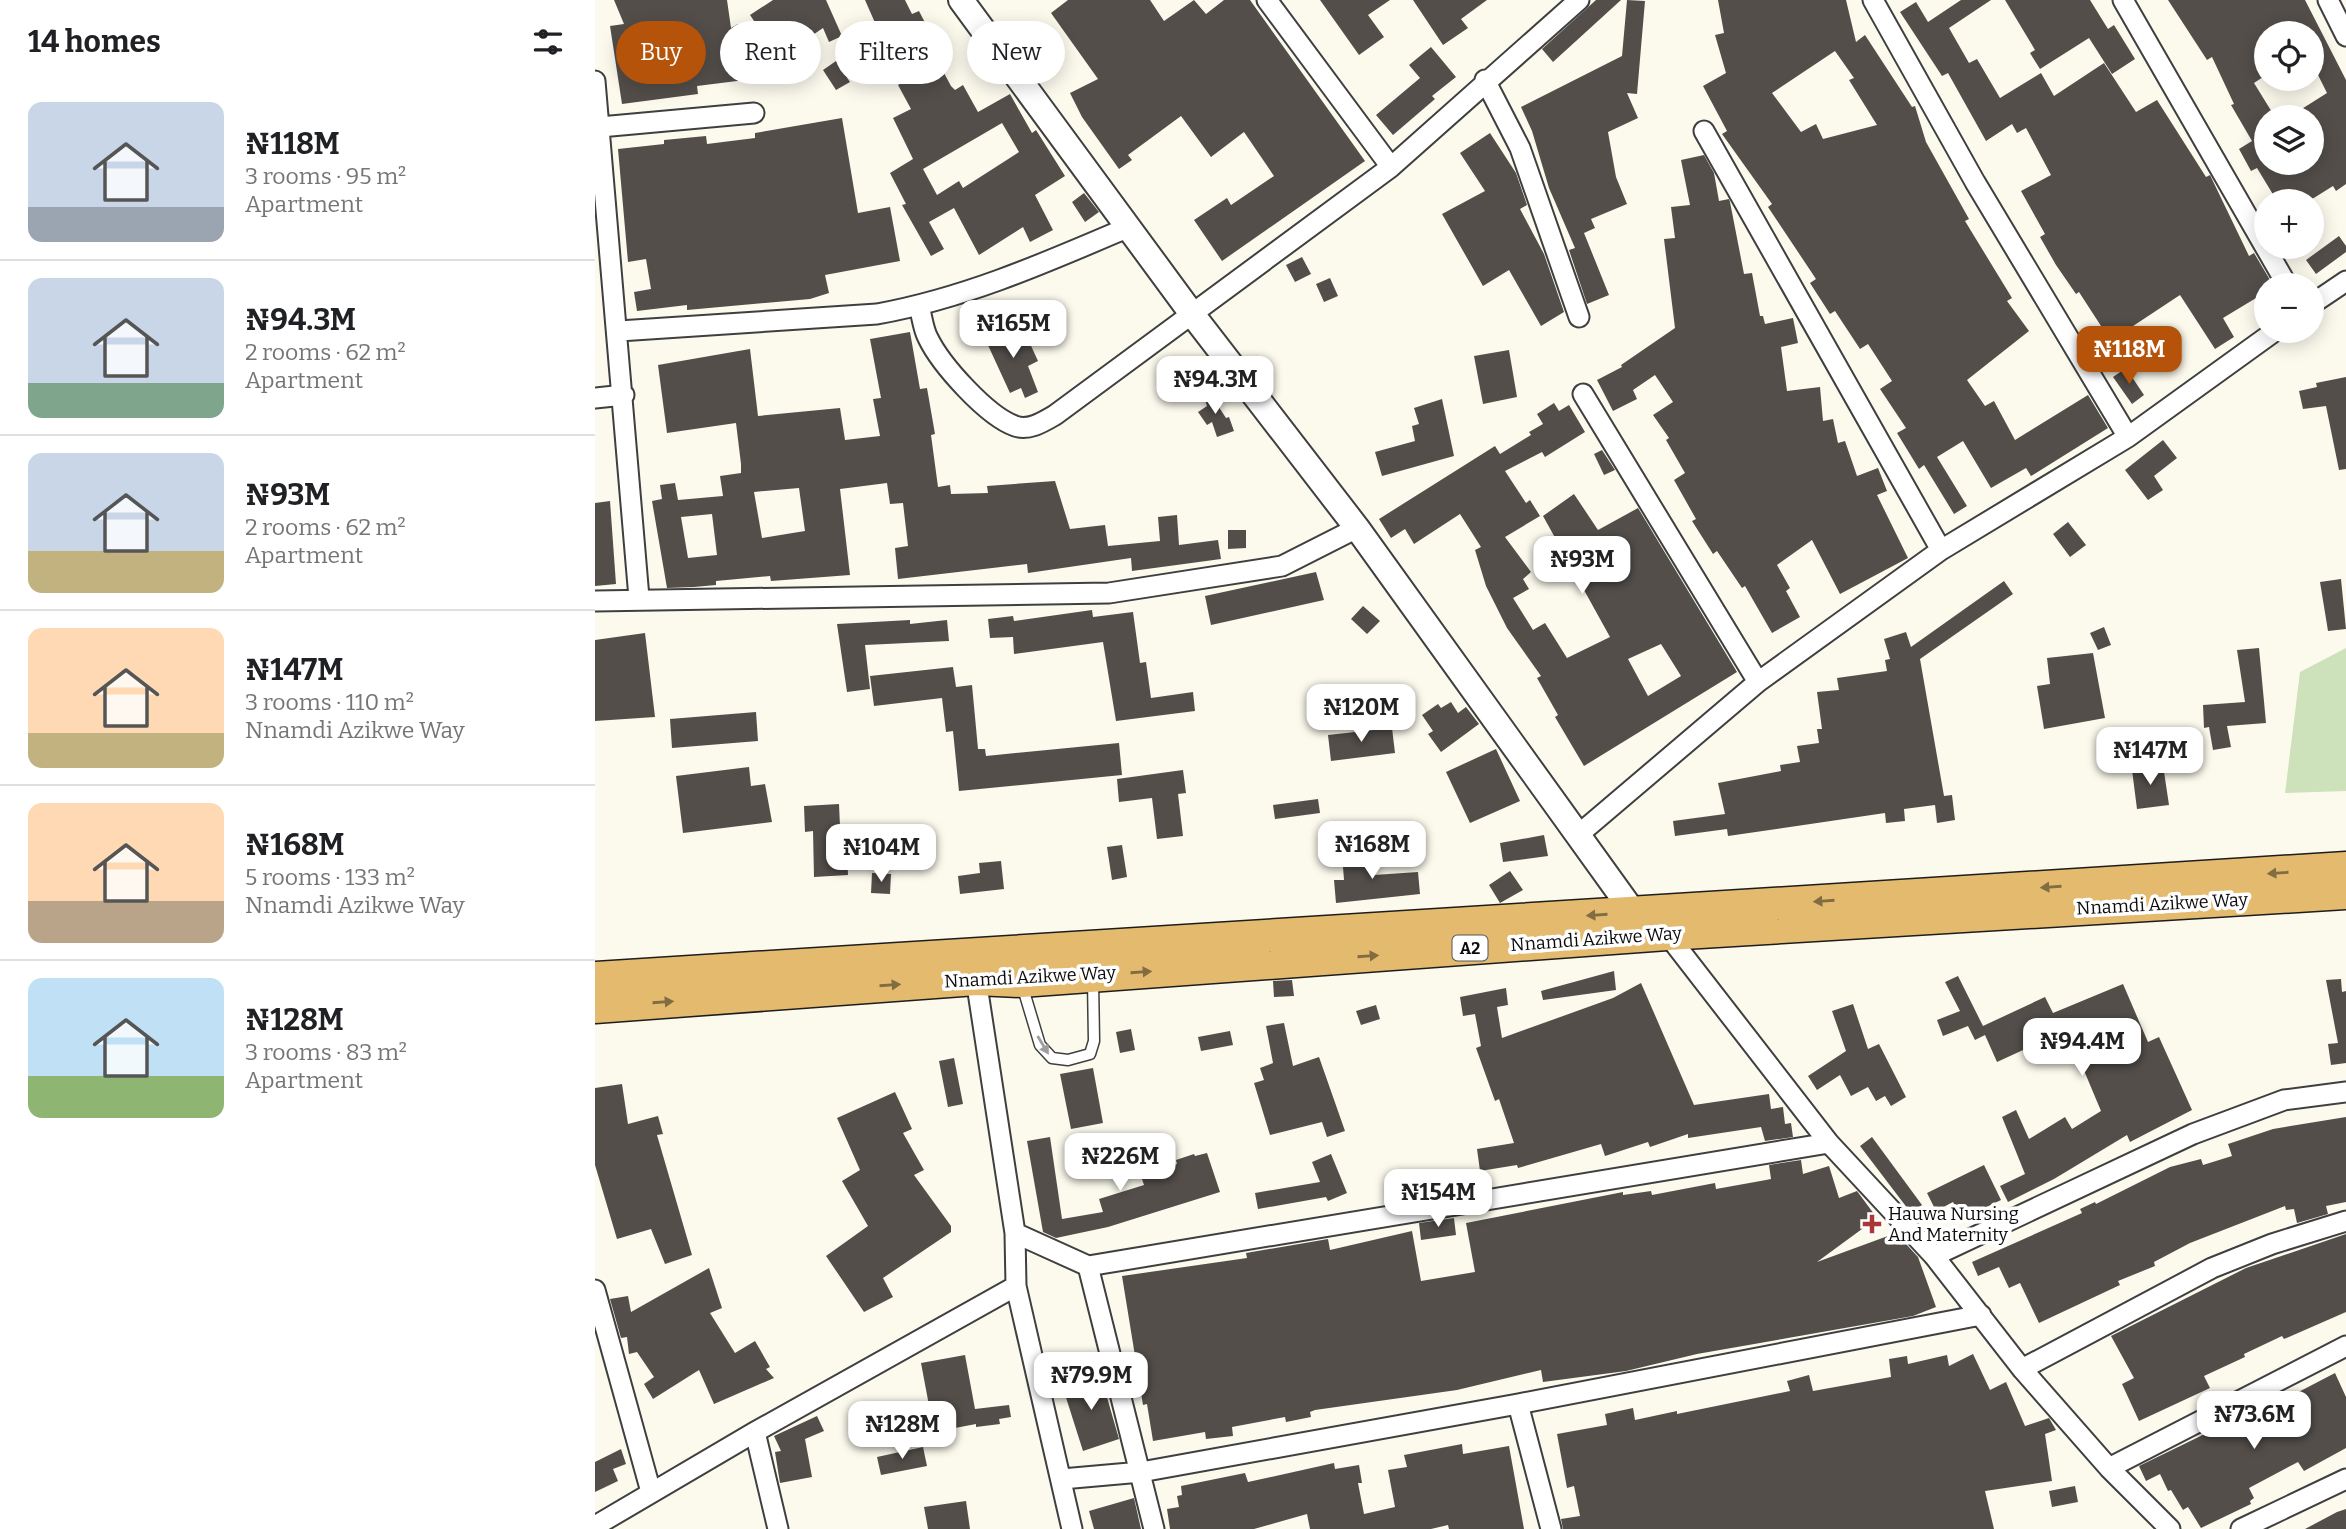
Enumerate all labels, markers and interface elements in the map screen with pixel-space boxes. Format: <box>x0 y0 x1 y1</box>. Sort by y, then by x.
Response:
chip: Buy <box>616 21 706 84</box>
chip: Rent <box>720 21 821 84</box>
chip: Filters <box>835 21 953 84</box>
chip: New <box>967 21 1065 84</box>
map controls <box>2254 21 2324 343</box>
button: locate <box>2254 21 2324 91</box>
icon: filters <box>529 23 567 61</box>
text: 14 homes <box>28 24 161 60</box>
button: layers <box>2254 105 2324 175</box>
text: ₦118M <box>245 126 340 162</box>
icon: home <box>84 130 168 214</box>
text: 3 rooms · 95 m² <box>245 162 406 190</box>
button: + <box>2254 189 2324 259</box>
text: Apartment <box>245 190 363 218</box>
button: − <box>2254 273 2324 343</box>
pin: ₦165M <box>964 300 1062 360</box>
text: ₦94.3M <box>245 302 356 338</box>
icon: home <box>84 306 168 390</box>
text: ₦165M <box>975 309 1051 337</box>
pin: ₦118M <box>2080 326 2178 386</box>
text: ₦118M <box>2093 335 2165 363</box>
text: 2 rooms · 62 m² <box>245 338 406 366</box>
pin: ₦94.3M <box>1158 356 1272 416</box>
text: ₦94.3M <box>1172 365 1258 393</box>
text: Apartment <box>245 366 363 394</box>
text: ₦93M <box>245 477 330 513</box>
icon: home <box>84 481 168 565</box>
text: 2 rooms · 62 m² <box>245 513 406 541</box>
pin: ₦93M <box>1541 536 1623 596</box>
text: Apartment <box>245 541 363 569</box>
text: ₦93M <box>1549 545 1615 573</box>
text: ₦147M <box>245 652 343 688</box>
icon: home <box>84 656 168 740</box>
pin: ₦120M <box>1312 684 1410 744</box>
text: 3 rooms · 110 m² <box>245 688 414 716</box>
text: ₦120M <box>1323 693 1399 721</box>
text: Nnamdi Azikwe Way <box>245 716 465 744</box>
pin: ₦147M <box>2101 728 2199 787</box>
text: ₦147M <box>2112 736 2188 764</box>
pin: ₦168M <box>1323 822 1421 881</box>
pin: ₦104M <box>832 824 930 884</box>
text: ₦168M <box>245 827 344 863</box>
text: ₦168M <box>1334 830 1410 858</box>
icon: home <box>84 831 168 915</box>
text: ₦104M <box>842 833 920 861</box>
text: 5 rooms · 133 m² <box>245 863 415 891</box>
one-way arrow <box>2267 867 2289 878</box>
one-way arrow <box>2040 882 2062 893</box>
street label: Nnamdi Azikwe Way <box>2076 888 2249 919</box>
text: Nnamdi Azikwe Way <box>245 891 465 919</box>
one-way arrow <box>1813 896 1835 907</box>
one-way arrow <box>1586 910 1608 921</box>
street label: Nnamdi Azikwe Way <box>1509 922 1683 956</box>
road number: A2 <box>1453 936 1487 960</box>
one-way arrow <box>1358 950 1380 961</box>
street label: Nnamdi Azikwe Way <box>944 961 1117 992</box>
one-way arrow <box>1131 966 1153 977</box>
one-way arrow <box>879 979 901 990</box>
one-way arrow <box>652 996 674 1007</box>
text: ₦128M <box>245 1002 344 1038</box>
icon: home <box>84 1006 168 1090</box>
pin: ₦94.4M <box>2025 1018 2139 1078</box>
text: ₦94.4M <box>2039 1027 2125 1055</box>
one-way arrow <box>1037 1035 1049 1054</box>
text: 3 rooms · 83 m² <box>245 1038 407 1066</box>
text: Apartment <box>245 1066 363 1094</box>
pin: ₦226M <box>1071 1134 1169 1193</box>
text: ₦226M <box>1081 1142 1159 1170</box>
pin: ₦154M <box>1389 1170 1487 1229</box>
text: ₦154M <box>1400 1178 1476 1206</box>
place label: Hauwa Nursing And Maternity <box>1888 1203 2019 1246</box>
marker: Hauwa Nursing And Maternity <box>1862 1214 1882 1234</box>
pin: ₦79.9M <box>1034 1352 1148 1412</box>
text: ₦79.9M <box>1050 1361 1132 1389</box>
pin: ₦73.6M <box>2197 1392 2311 1451</box>
text: ₦73.6M <box>2213 1400 2295 1428</box>
pin: ₦128M <box>853 1402 951 1461</box>
text: ₦128M <box>864 1410 940 1438</box>

